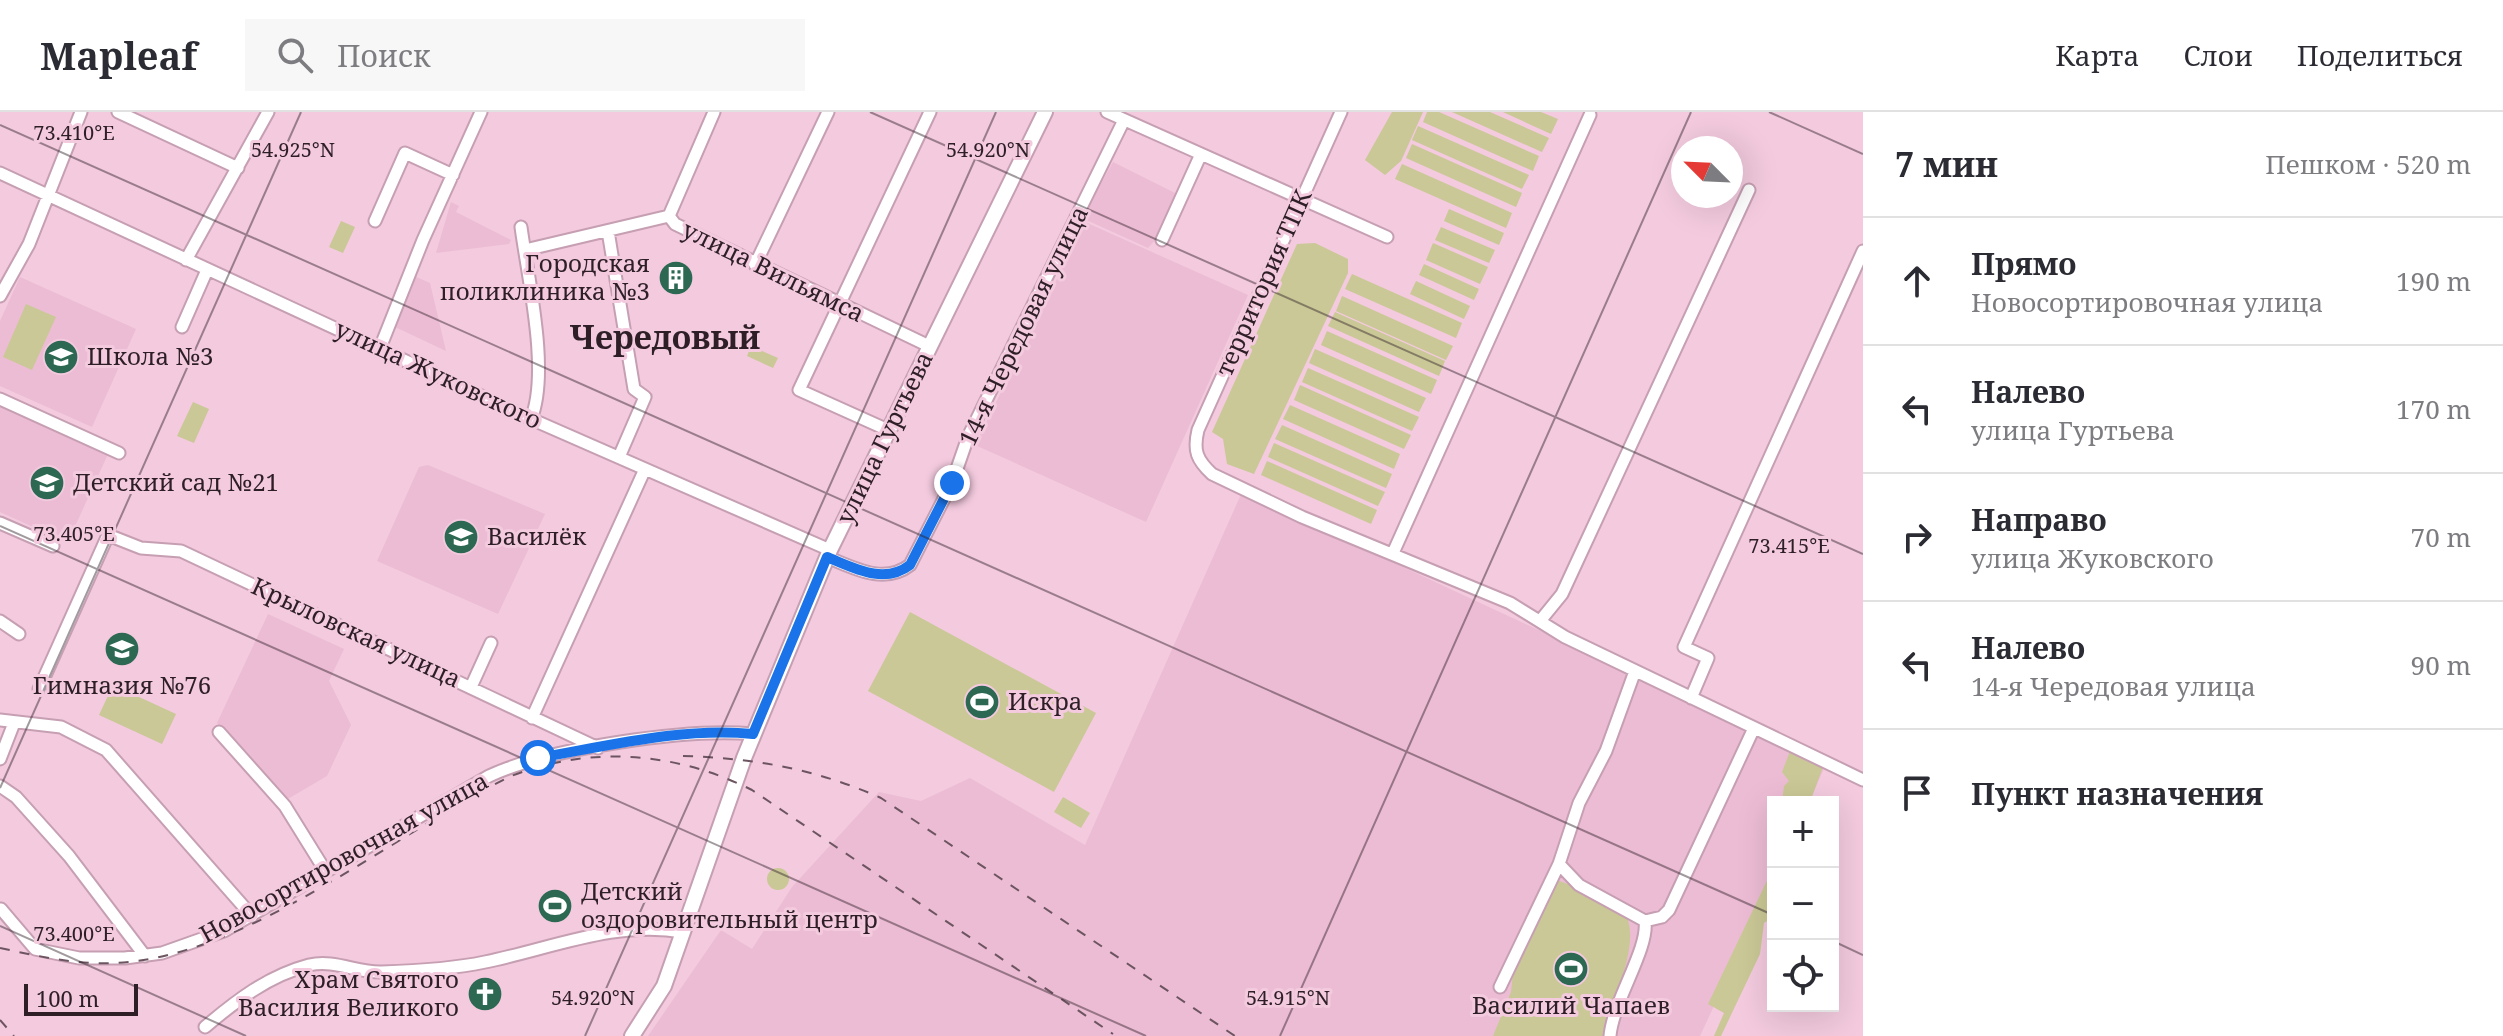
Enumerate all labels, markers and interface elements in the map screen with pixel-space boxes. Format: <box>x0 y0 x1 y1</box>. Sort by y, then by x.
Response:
search box <box>245 19 805 91</box>
text: Mapleaf <box>40 29 197 81</box>
icon: search <box>273 33 317 77</box>
text: Поиск <box>337 35 431 76</box>
text: Карта <box>2055 36 2139 74</box>
text: Слои <box>2183 36 2253 74</box>
text: Поделиться <box>2297 36 2463 74</box>
text: 73.410°E <box>33 119 115 146</box>
text: 54.925°N <box>251 136 335 163</box>
text: 54.920°N <box>946 136 1030 163</box>
north arrow <box>1671 136 1743 208</box>
text: 7 мин <box>1895 141 1998 187</box>
text: Пешком · 520 m <box>2265 146 2471 182</box>
street label: территория ТПК <box>1207 183 1319 381</box>
street label: 14-я Чередовая улица <box>950 200 1095 451</box>
street label: улица Вильямса <box>677 212 870 329</box>
text: Прямо <box>1971 243 2077 284</box>
place label: Городская поликлиника №3 <box>440 246 650 307</box>
building icon: Городская поликлиника №3 <box>657 259 695 297</box>
icon: ahead <box>1895 259 1939 303</box>
text: 190 m <box>2396 263 2471 299</box>
text: Новосортировочная улица <box>1971 284 2323 320</box>
street label: улица Жуковского <box>330 311 547 436</box>
district label: Чередовый <box>570 315 760 358</box>
school or university icon: Школа №3 <box>42 338 80 376</box>
place label: Школа №3 <box>87 339 214 372</box>
street label: улица Гуртьева <box>828 346 940 529</box>
text: Налево <box>1971 371 2085 412</box>
icon: left <box>1895 387 1939 431</box>
text: 170 m <box>2396 391 2471 427</box>
text: улица Гуртьева <box>1971 412 2175 448</box>
school or university icon: Детский сад №21 <box>28 464 66 502</box>
place label: Детский сад №21 <box>73 465 279 498</box>
route end <box>934 465 970 501</box>
text: Направо <box>1971 499 2107 540</box>
icon: right <box>1895 515 1939 559</box>
school or university icon: Василёк <box>442 518 480 556</box>
place label: Василёк <box>487 519 587 552</box>
text: 70 m <box>2411 519 2471 555</box>
text: 73.405°E <box>33 520 115 547</box>
text: 73.415°E <box>1748 532 1830 559</box>
text: улица Жуковского <box>1971 540 2214 576</box>
street label: Крыловская улица <box>247 569 467 695</box>
text: Налево <box>1971 627 2085 668</box>
school or university icon: Гимназия №76 <box>103 630 141 668</box>
icon: left <box>1895 643 1939 687</box>
text: 90 m <box>2411 647 2471 683</box>
place label: Гимназия №76 <box>33 668 211 701</box>
text: 14-я Чередовая улица <box>1971 668 2256 704</box>
sports icon: Искра <box>963 683 1001 721</box>
place label: Искра <box>1008 684 1082 717</box>
route start <box>520 740 556 776</box>
street label: Новосортировочная улица <box>193 763 494 950</box>
icon: arrive <box>1895 771 1939 815</box>
text: Пункт назначения <box>1971 773 2263 814</box>
map controls <box>1767 796 1839 1012</box>
button: + <box>1767 796 1839 868</box>
button: − <box>1767 868 1839 940</box>
place label: Детский оздоровительный центр <box>581 874 878 935</box>
sports icon: Детский оздоровительный центр <box>536 887 574 925</box>
text: 73.400°E <box>33 920 115 947</box>
button: locate <box>1767 940 1839 1012</box>
sports icon: Василий Чапаев <box>1552 950 1590 988</box>
place label: Храм Святого Василия Великого <box>238 962 459 1023</box>
church icon: Храм Святого Василия Великого <box>466 975 504 1013</box>
scale bar <box>24 980 138 1016</box>
text: 100 m <box>36 983 99 1013</box>
text: 54.920°N <box>551 984 635 1011</box>
text: 54.915°N <box>1246 984 1330 1011</box>
place label: Василий Чапаев <box>1472 988 1670 1021</box>

